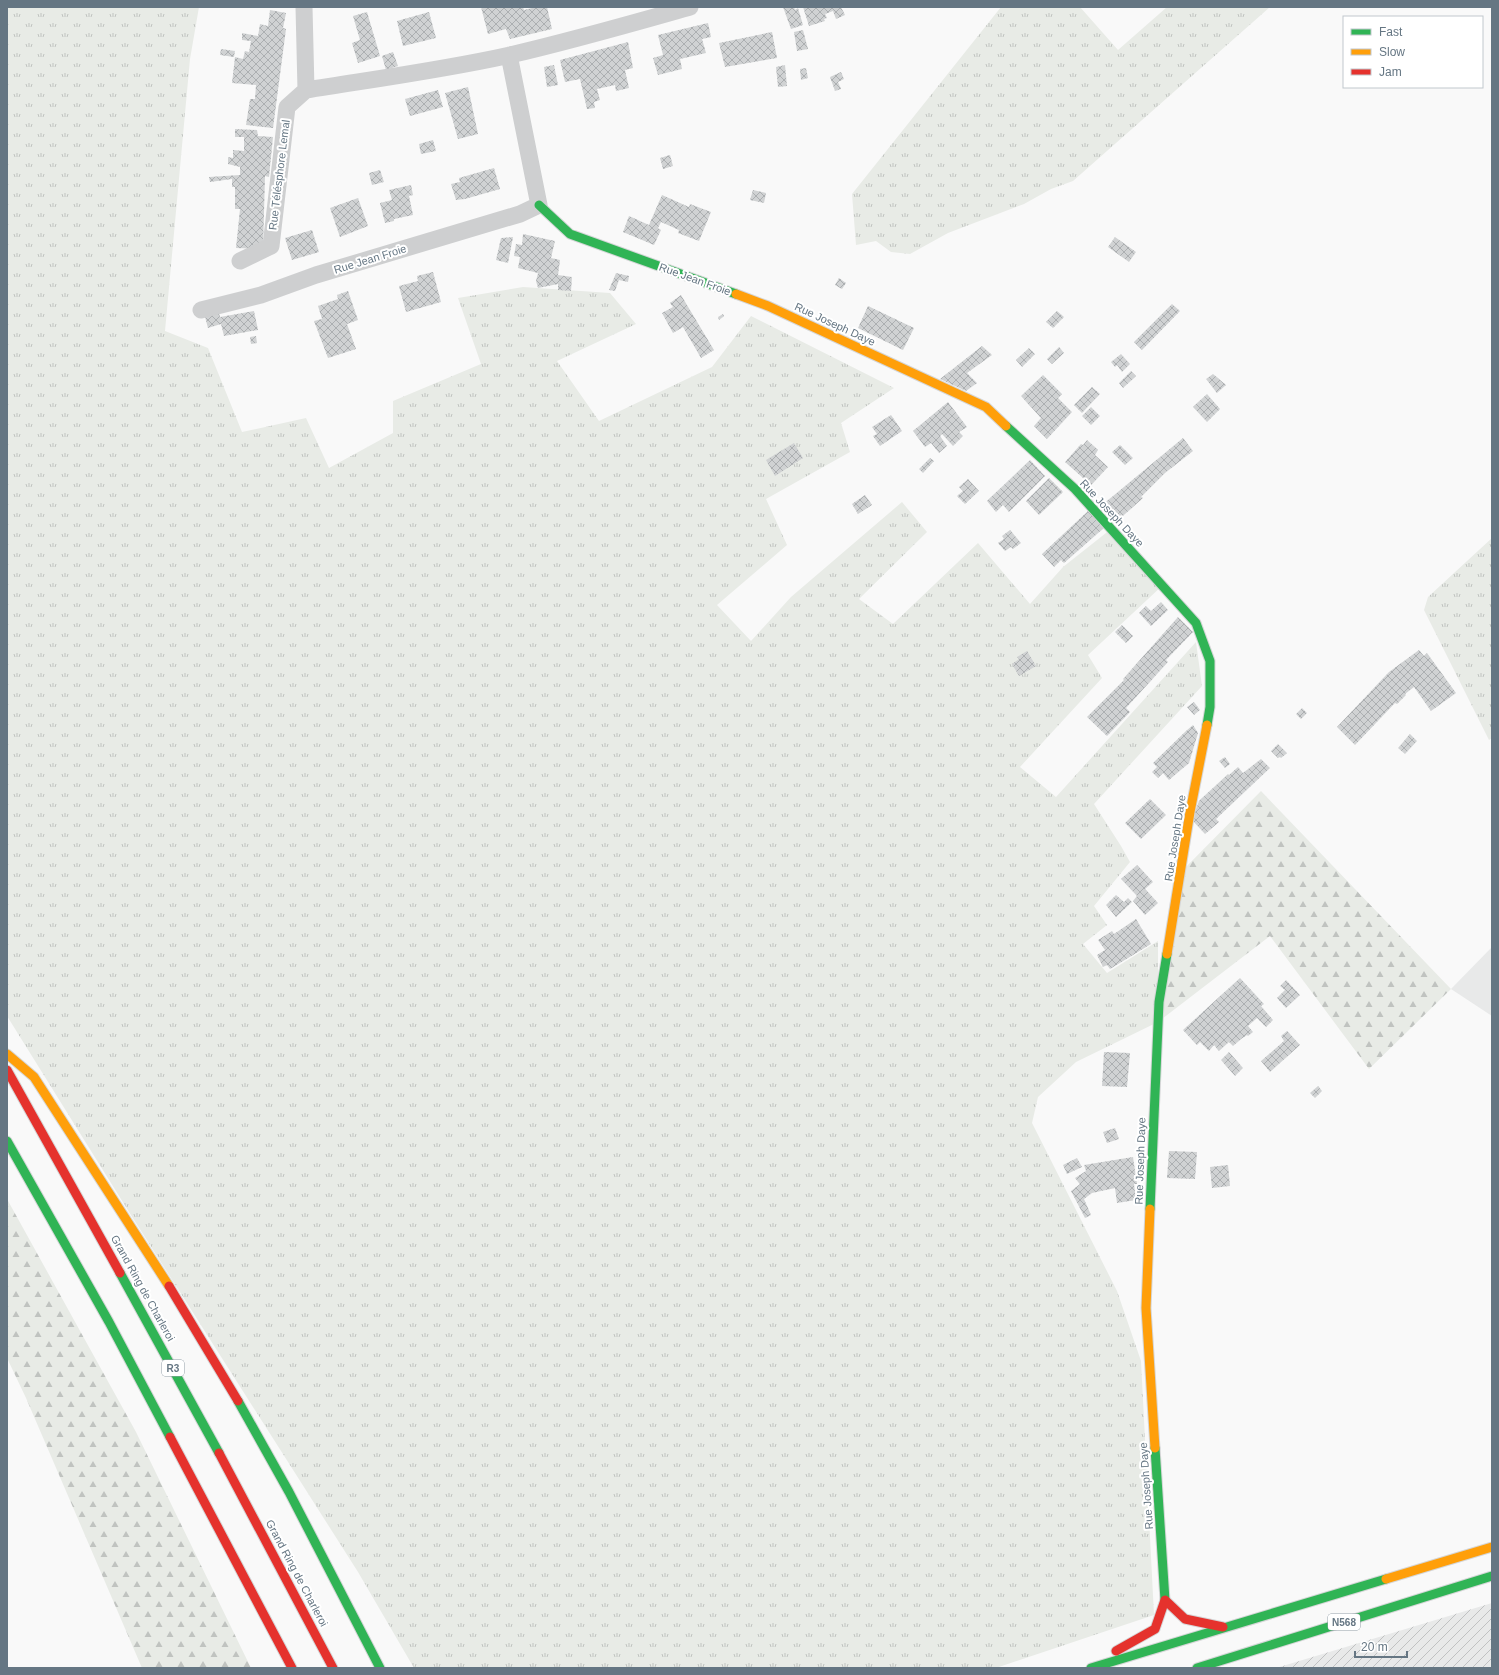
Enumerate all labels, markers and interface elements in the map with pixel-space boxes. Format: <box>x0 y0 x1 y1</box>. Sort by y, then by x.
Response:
legend <box>1343 16 1483 88</box>
text: Fast <box>1379 25 1403 39</box>
text: Slow <box>1379 45 1405 59</box>
text: Jam <box>1379 65 1402 79</box>
street label: Rue Télésphore Lemal <box>266 119 292 231</box>
street label: Rue Jean Froie <box>332 242 408 276</box>
street label: Rue Jean Froie <box>658 260 732 298</box>
street label: Rue Joseph Daye <box>793 300 877 348</box>
street label: Rue Joseph Daye <box>1078 477 1146 549</box>
street label: Rue Joseph Daye <box>1162 794 1188 882</box>
street label: Rue Joseph Daye <box>1132 1117 1148 1205</box>
street label: Grand Ring de Charleroi <box>109 1233 177 1343</box>
road number: R3 <box>162 1360 184 1376</box>
street label: Rue Joseph Daye <box>1137 1442 1155 1530</box>
street label: Grand Ring de Charleroi <box>264 1518 330 1628</box>
road number: N568 <box>1328 1614 1360 1630</box>
scale bar <box>1355 1633 1407 1659</box>
text: 20 m <box>1361 1640 1388 1654</box>

